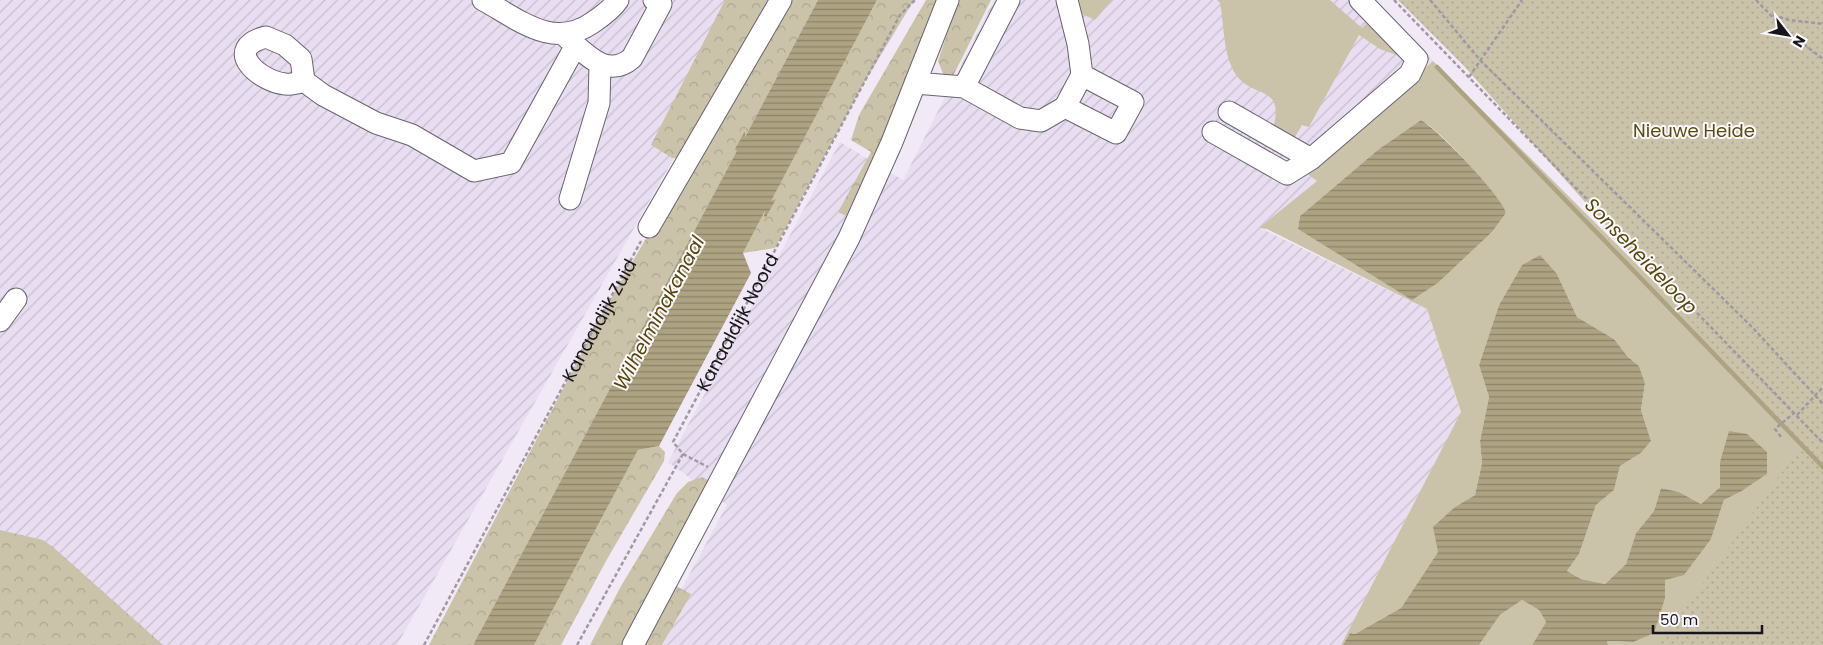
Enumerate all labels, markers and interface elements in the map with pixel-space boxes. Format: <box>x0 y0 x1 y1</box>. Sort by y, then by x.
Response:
north arrow <box>1763 10 1813 60</box>
text: N <box>1788 32 1810 51</box>
park label: Nieuwe Heide <box>1633 118 1755 143</box>
water label: Sonseheideloop <box>1578 192 1704 320</box>
water label: Wilhelminakanaal <box>607 231 711 395</box>
street label: Kanaaldijk Noord <box>690 249 784 395</box>
street label: Kanaaldijk Zuid <box>555 254 642 386</box>
scale bar <box>1653 602 1762 634</box>
text: 50 m <box>1660 609 1698 630</box>

